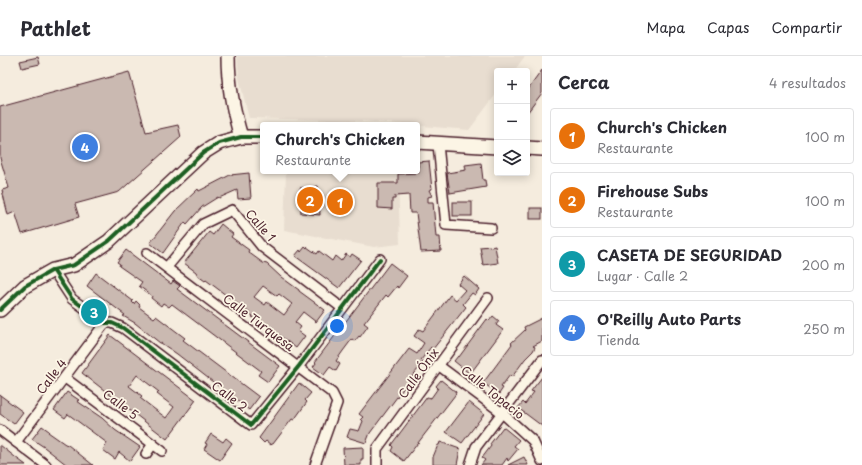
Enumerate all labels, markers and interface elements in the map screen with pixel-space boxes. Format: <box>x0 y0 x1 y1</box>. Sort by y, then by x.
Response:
text: Pathlet <box>20 14 91 42</box>
text: Mapa <box>647 17 685 38</box>
text: Capas <box>707 17 749 38</box>
text: Compartir <box>771 17 842 38</box>
map controls <box>494 68 530 176</box>
button: + <box>494 68 530 104</box>
text: Cerca <box>558 69 609 95</box>
text: 4 resultados <box>769 73 846 92</box>
button: − <box>494 104 530 140</box>
text: Church's Chicken <box>597 115 727 138</box>
popup <box>260 122 420 174</box>
text: Church's Chicken <box>275 127 405 150</box>
text: 1 <box>569 127 575 146</box>
text: 100 m <box>805 127 845 146</box>
pin: 4 <box>72 132 98 162</box>
text: Restaurante <box>597 138 673 157</box>
button: layers <box>494 140 530 176</box>
text: Restaurante <box>275 150 351 169</box>
text: Firehouse Subs <box>597 179 708 202</box>
pin: 2 <box>297 185 323 215</box>
pin: 1 <box>327 187 353 217</box>
text: 2 <box>567 191 577 210</box>
text: 100 m <box>805 191 845 210</box>
text: Restaurante <box>597 202 673 221</box>
street label: Calle 1 <box>242 205 280 245</box>
text: CASETA DE SEGURIDAD <box>597 243 782 266</box>
text: 3 <box>568 255 576 274</box>
text: 200 m <box>802 255 845 274</box>
text: Lugar · Calle 2 <box>597 266 688 285</box>
street label: Calle Turquesa <box>220 289 299 355</box>
pin: 3 <box>81 297 107 327</box>
text: O'Reilly Auto Parts <box>597 307 741 330</box>
your location <box>327 316 347 336</box>
text: 4 <box>568 319 576 338</box>
text: 250 m <box>803 319 845 338</box>
text: Tienda <box>597 330 640 349</box>
street label: Calle Ónix <box>394 344 442 402</box>
street label: Calle 4 <box>32 354 70 398</box>
street label: Calle Topacio <box>457 361 529 423</box>
street label: Calle 2 <box>208 376 252 416</box>
street label: Calle 5 <box>99 385 143 423</box>

